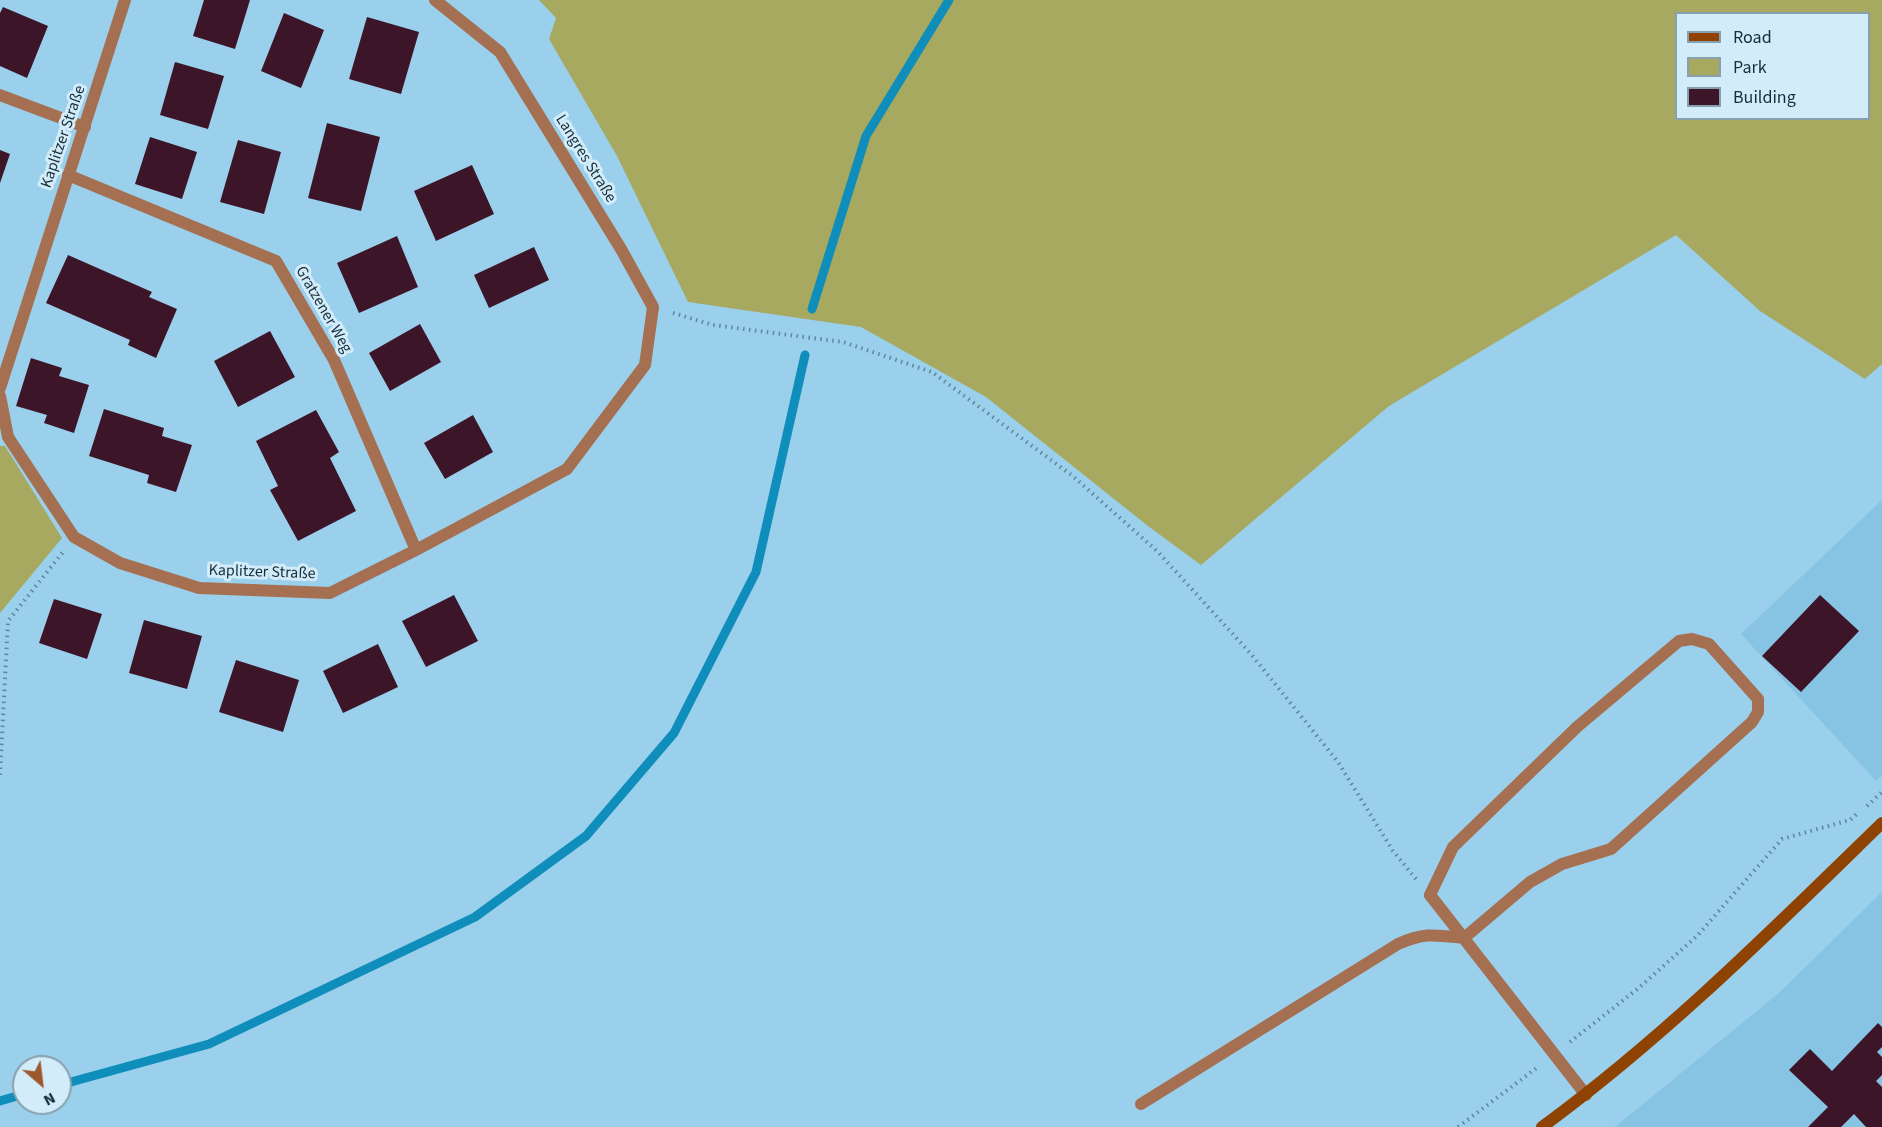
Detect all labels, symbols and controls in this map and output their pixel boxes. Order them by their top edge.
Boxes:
legend [1675,12,1870,120]
text: Road [1733,25,1772,50]
text: Park [1733,55,1767,80]
street label: Kaplitzer Straße [38,83,90,191]
text: Building [1733,85,1796,110]
street label: Langres Straße [550,112,620,206]
street label: Gratzener Weg [291,263,355,357]
street label: Kaplitzer Straße [208,562,316,584]
north arrow [12,1055,72,1115]
text: N [40,1087,59,1111]

